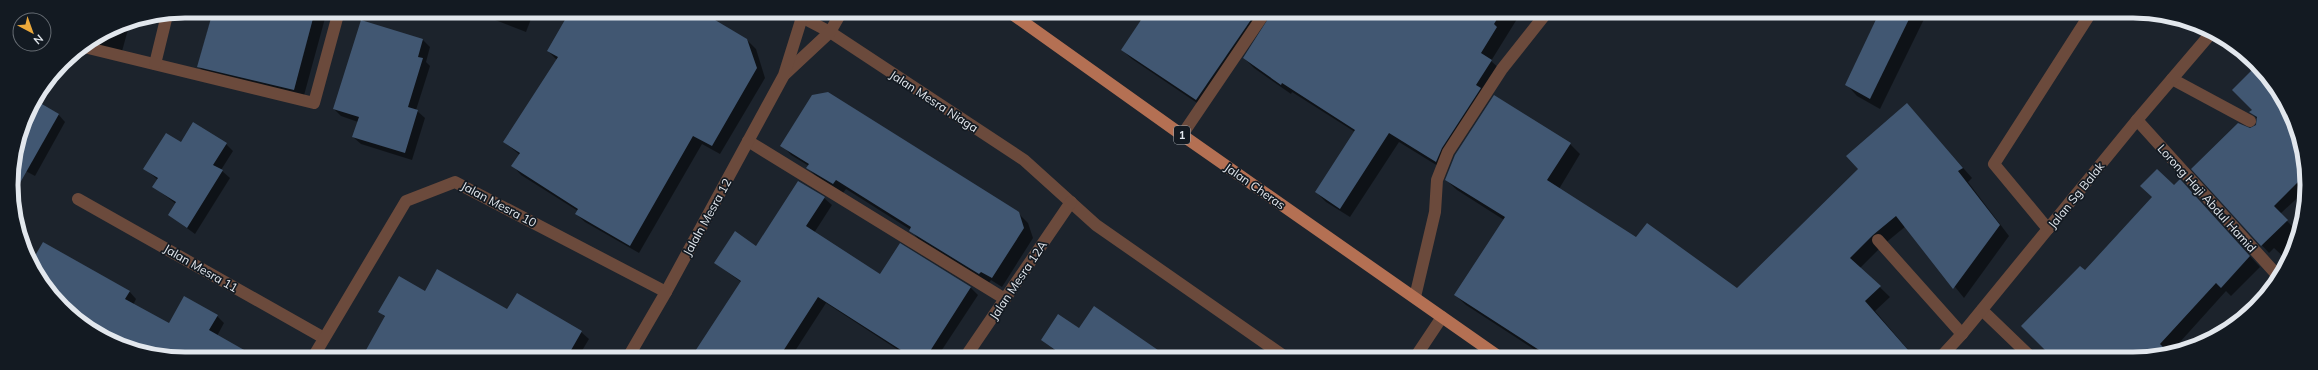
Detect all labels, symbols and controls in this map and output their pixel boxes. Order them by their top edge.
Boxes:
north arrow [12,12,52,52]
text: N [31,32,46,48]
street label: Jalan Mesra Niaga [887,67,981,135]
road number: 1 [1174,126,1190,144]
street label: Lorong Haji Abdul Hamid [2155,141,2259,255]
street label: Jalan Sg Balak [2045,158,2108,231]
street label: Jalan Cheras [1222,160,1288,212]
street label: Jalaln Mesra 12 [680,176,734,258]
street label: Jalan Mesra 10 [459,178,539,230]
street label: Jalan Mesra 12A [986,238,1050,322]
street label: Jalan Mesra 11 [161,241,241,295]

